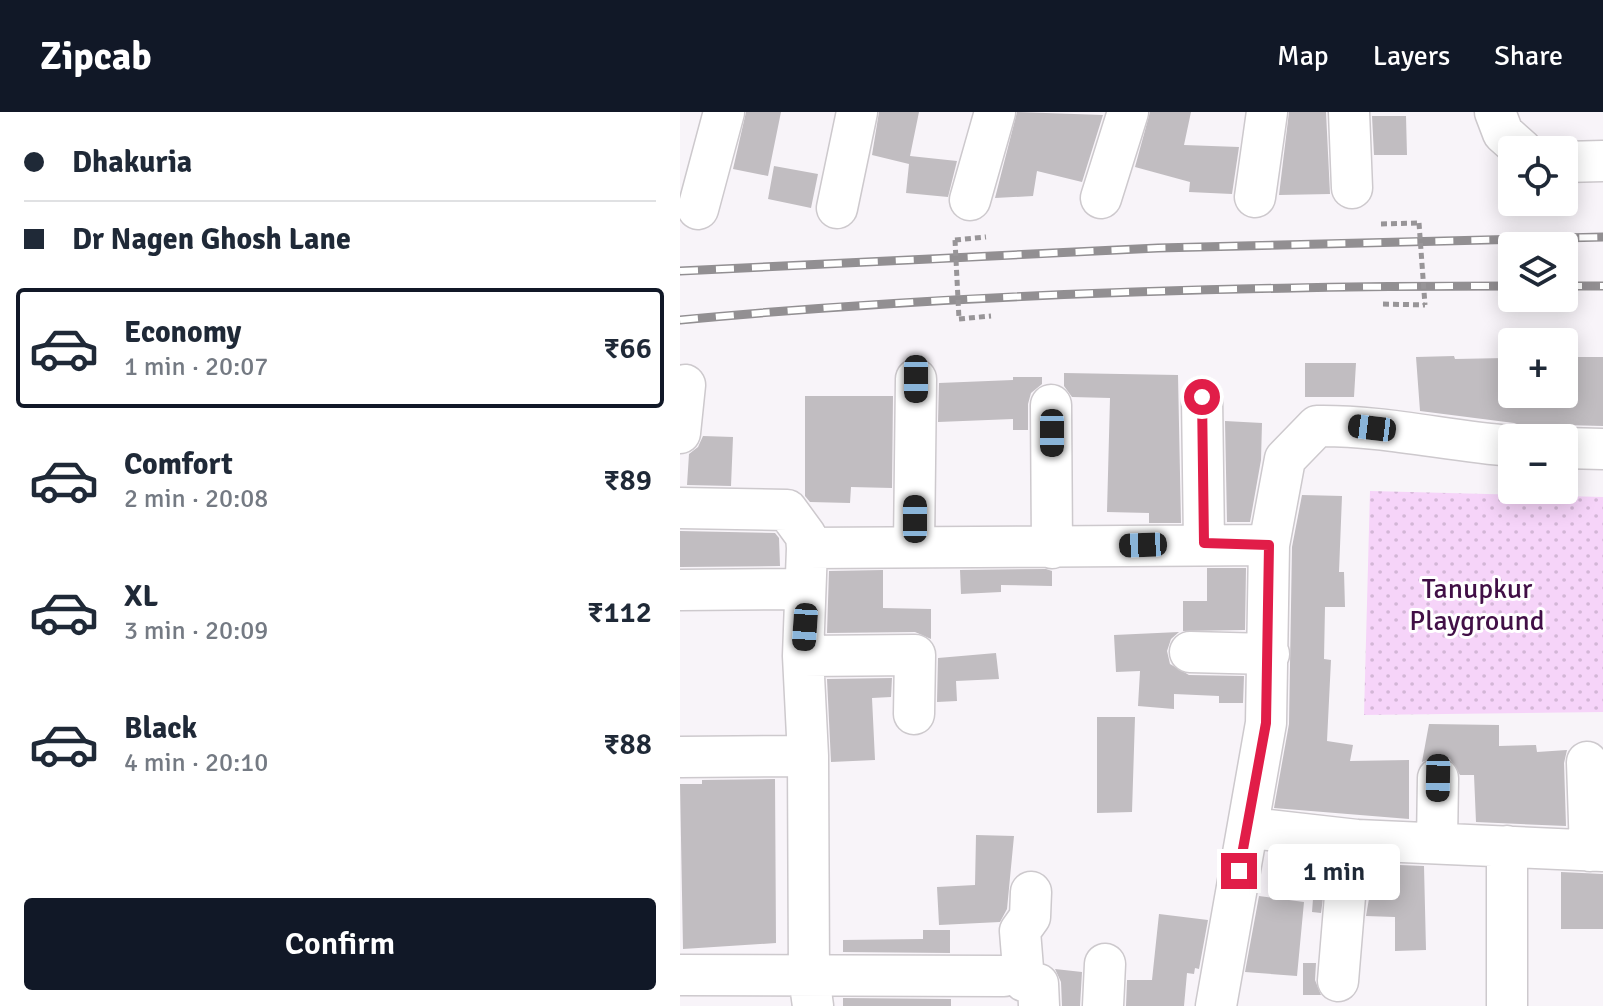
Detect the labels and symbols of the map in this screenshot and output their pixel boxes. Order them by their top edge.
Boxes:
car [904,355,928,403]
route start [1184,379,1220,415]
car [1040,409,1064,457]
car [1347,413,1397,443]
car [903,495,927,543]
car [1119,532,1167,558]
park label: Tanupkur Playground [1409,572,1545,638]
car [791,602,819,652]
car [1426,754,1450,802]
callout: 1 min [1267,843,1399,899]
route end [1221,853,1257,889]

